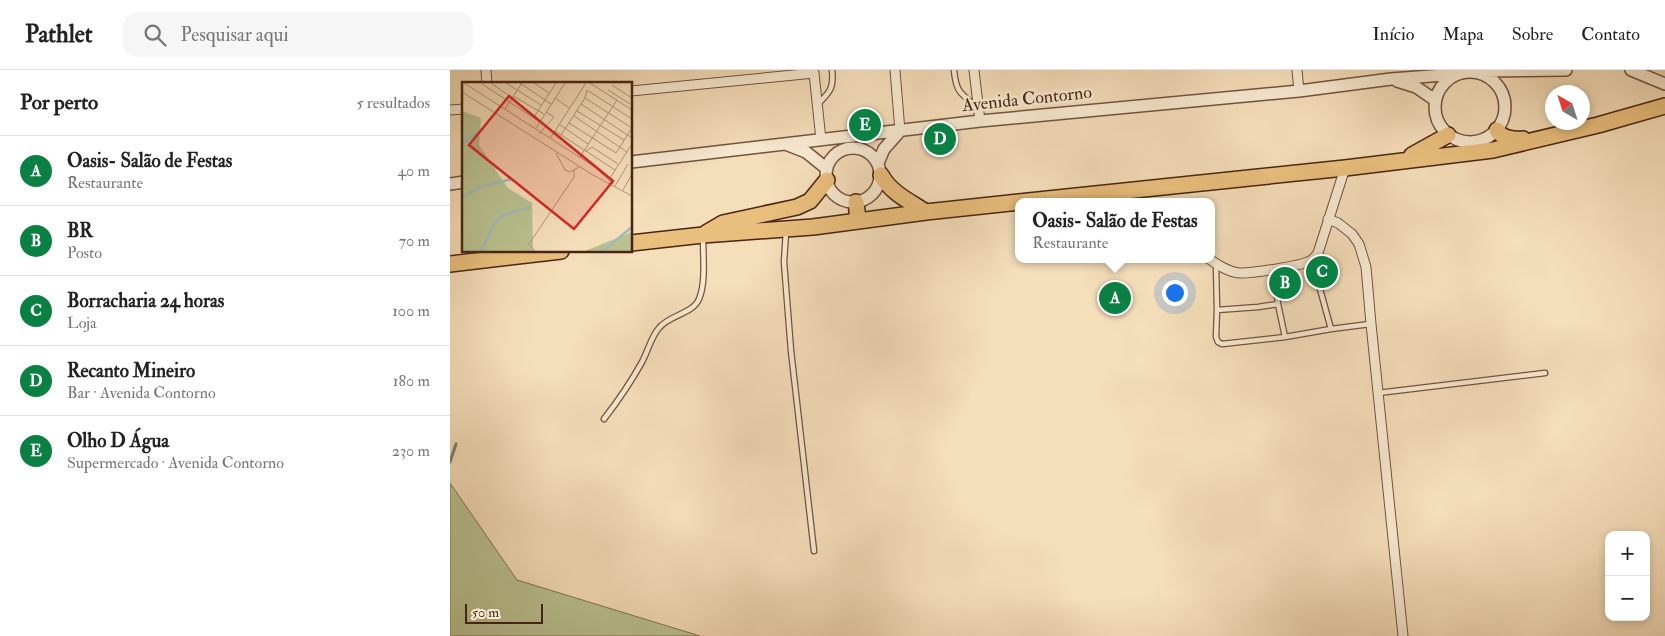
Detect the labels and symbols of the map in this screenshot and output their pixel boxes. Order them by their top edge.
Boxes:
street label: Avenida Contorno [960,81,1093,117]
inset map [462,82,632,252]
north arrow [1545,85,1590,130]
pin: E [849,106,881,144]
pin: D [924,120,956,158]
pin: C [1306,253,1338,291]
pin: B [1269,264,1301,302]
pin: A [1099,279,1131,317]
your location [1162,280,1188,306]
scale bar [465,601,542,624]

